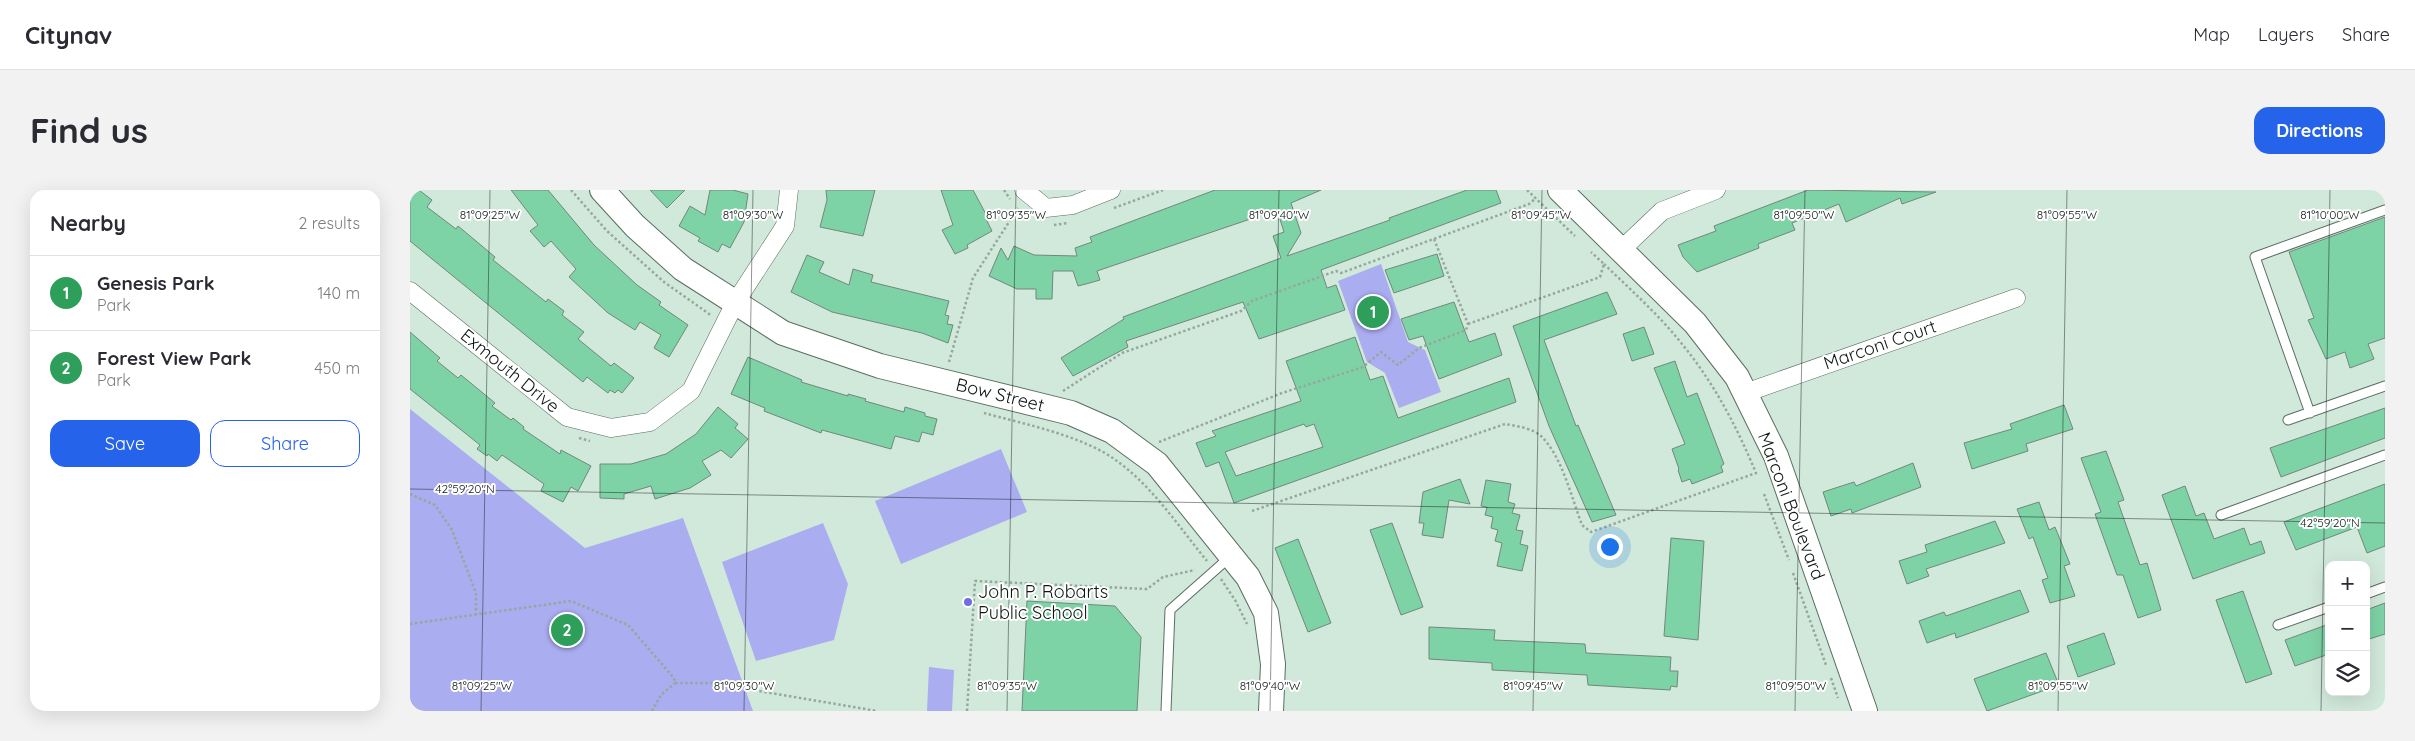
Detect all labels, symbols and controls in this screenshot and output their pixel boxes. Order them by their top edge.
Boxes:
text: Citynav [25,20,112,50]
text: Map [2193,23,2230,46]
text: Layers [2258,23,2314,46]
text: Share [2342,23,2390,46]
button: Directions [2254,107,2385,154]
text: Find us [30,108,148,152]
text: 81°09'25"W [460,207,521,222]
text: 81°09'30"W [723,207,784,222]
text: 81°09'35"W [986,207,1046,222]
text: 81°09'40"W [1249,207,1310,222]
text: 81°09'45"W [1511,207,1572,222]
text: 81°09'50"W [1774,207,1835,222]
text: 81°09'55"W [2037,207,2098,222]
text: 81°10'00"W [2300,207,2360,222]
text: Nearby [50,210,126,236]
text: 2 results [298,213,360,233]
text: Genesis Park [97,271,214,295]
text: 1 [63,283,69,303]
text: 140 m [317,283,360,303]
pin: 1 [1357,293,1389,331]
text: Park [97,295,131,315]
street label: Marconi Court [1820,315,1939,375]
street label: Exmouth Drive [456,324,565,418]
text: Forest View Park [97,346,251,370]
text: 2 [61,358,71,378]
text: 450 m [314,358,360,378]
text: Park [97,370,131,390]
street label: Bow Street [954,372,1047,417]
button: Save [50,420,200,467]
button: Share [210,420,360,467]
street label: Marconi Boulevard [1753,429,1830,583]
text: 42°59'20"N [435,481,495,496]
text: 42°59'20"N [2300,515,2360,530]
your location [1597,534,1623,560]
map controls [2325,561,2370,696]
button: + [2325,561,2370,606]
place label: John P. Robarts Public School [978,580,1108,624]
marker: John P. Robarts Public School [962,596,974,608]
button: − [2325,606,2370,651]
pin: 2 [551,611,583,649]
button: layers [2325,651,2370,696]
text: 81°09'25"W [452,678,513,693]
text: 81°09'30"W [714,678,775,693]
text: 81°09'35"W [977,678,1037,693]
text: 81°09'40"W [1240,678,1301,693]
text: 81°09'45"W [1503,678,1564,693]
text: 81°09'50"W [1766,678,1827,693]
text: 81°09'55"W [2028,678,2089,693]

